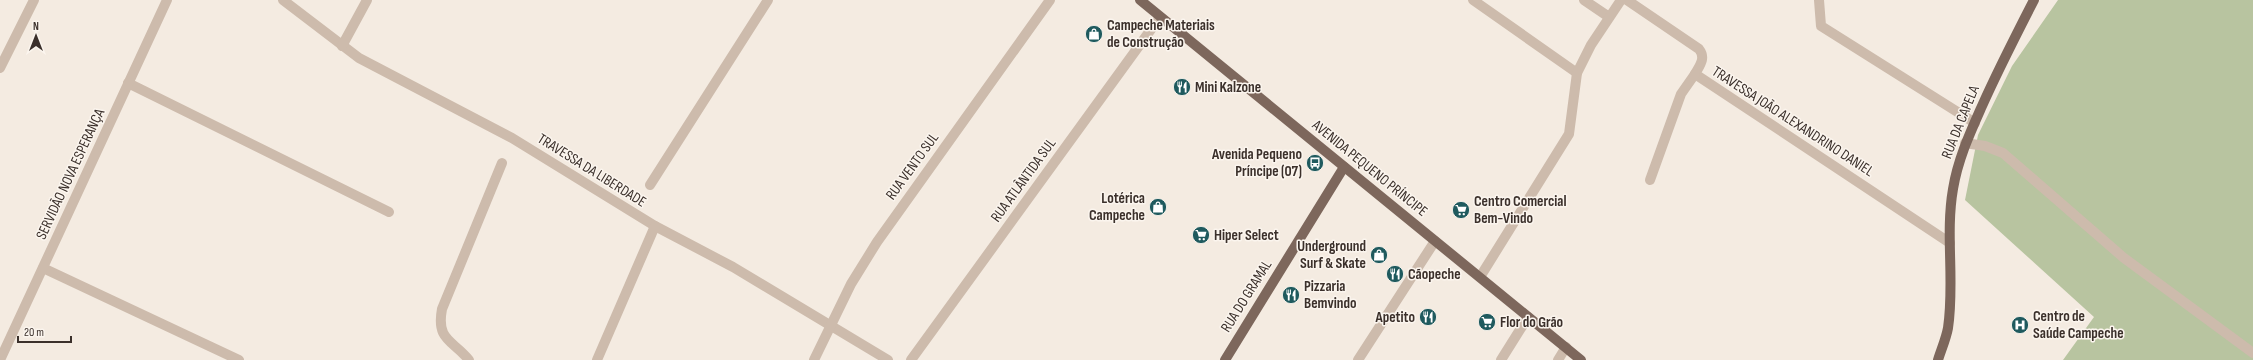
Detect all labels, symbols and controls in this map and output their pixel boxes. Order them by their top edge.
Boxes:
north arrow [16,16,56,56]
place label: Campeche Materiais de Construção [1107,16,1215,52]
text: N [33,20,39,33]
shop icon: Campeche Materiais de Construção [1084,24,1104,44]
street label: TRAVESSA JOÃO ALEXANDRINO DANIEL [1708,62,1878,181]
restaurant icon: Mini Kalzone [1172,77,1192,97]
place label: Mini Kalzone [1195,78,1261,97]
street label: RUA DA CAPELA [1937,82,1984,162]
street label: SERVIDÃO NOVA ESPERANÇA [32,105,109,243]
street label: AVENIDA PEQUENO PRÍNCIPE [1307,115,1431,221]
street label: TRAVESSA DA LIBERDADE [534,129,650,212]
street label: RUA VENTO SUL [882,129,943,204]
street label: RUA ATLÂNTIDA SUL [987,134,1060,226]
place label: Avenida Pequeno Príncipe (07) [1211,145,1302,181]
bus stop icon: Avenida Pequeno Príncipe (07) [1305,153,1325,173]
place label: Lotérica Campeche [1089,189,1145,225]
place label: Centro Comercial Bem-Vindo [1474,192,1567,228]
shop icon: Lotérica Campeche [1148,197,1168,217]
supermarket icon: Centro Comercial Bem-Vindo [1451,200,1471,220]
supermarket icon: Hiper Select [1191,225,1211,245]
place label: Hiper Select [1214,226,1279,245]
place label: Underground Surf & Skate [1297,237,1366,273]
shop icon: Underground Surf & Skate [1369,245,1389,265]
street label: RUA DO GRAMAL [1217,256,1276,336]
restaurant icon: Cãopeche [1385,264,1405,284]
place label: Cãopeche [1408,265,1461,284]
place label: Pizzaria Bemvindo [1304,277,1357,313]
restaurant icon: Pizzaria Bemvindo [1281,285,1301,305]
restaurant icon: Apetito [1418,307,1438,327]
place label: Centro de Saúde Campeche [2033,307,2124,343]
place label: Apetito [1374,308,1415,327]
supermarket icon: Flor do Grão [1477,312,1497,332]
place label: Flor do Grão [1500,313,1563,332]
hospital icon: Centro de Saúde Campeche [2010,315,2030,335]
scale bar [18,318,71,344]
text: 20 m [24,325,44,340]

